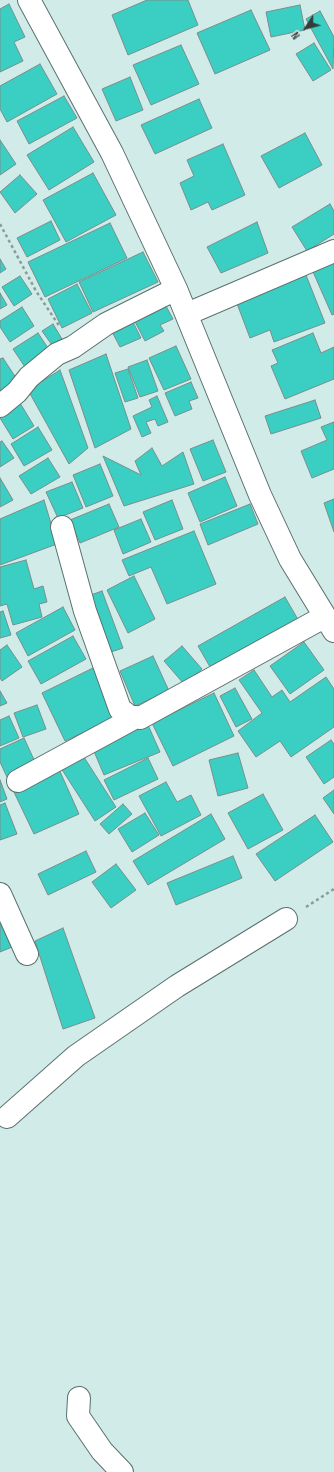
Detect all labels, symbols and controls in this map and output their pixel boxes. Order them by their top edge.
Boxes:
north arrow [286,8,326,48]
text: N [289,29,303,42]

